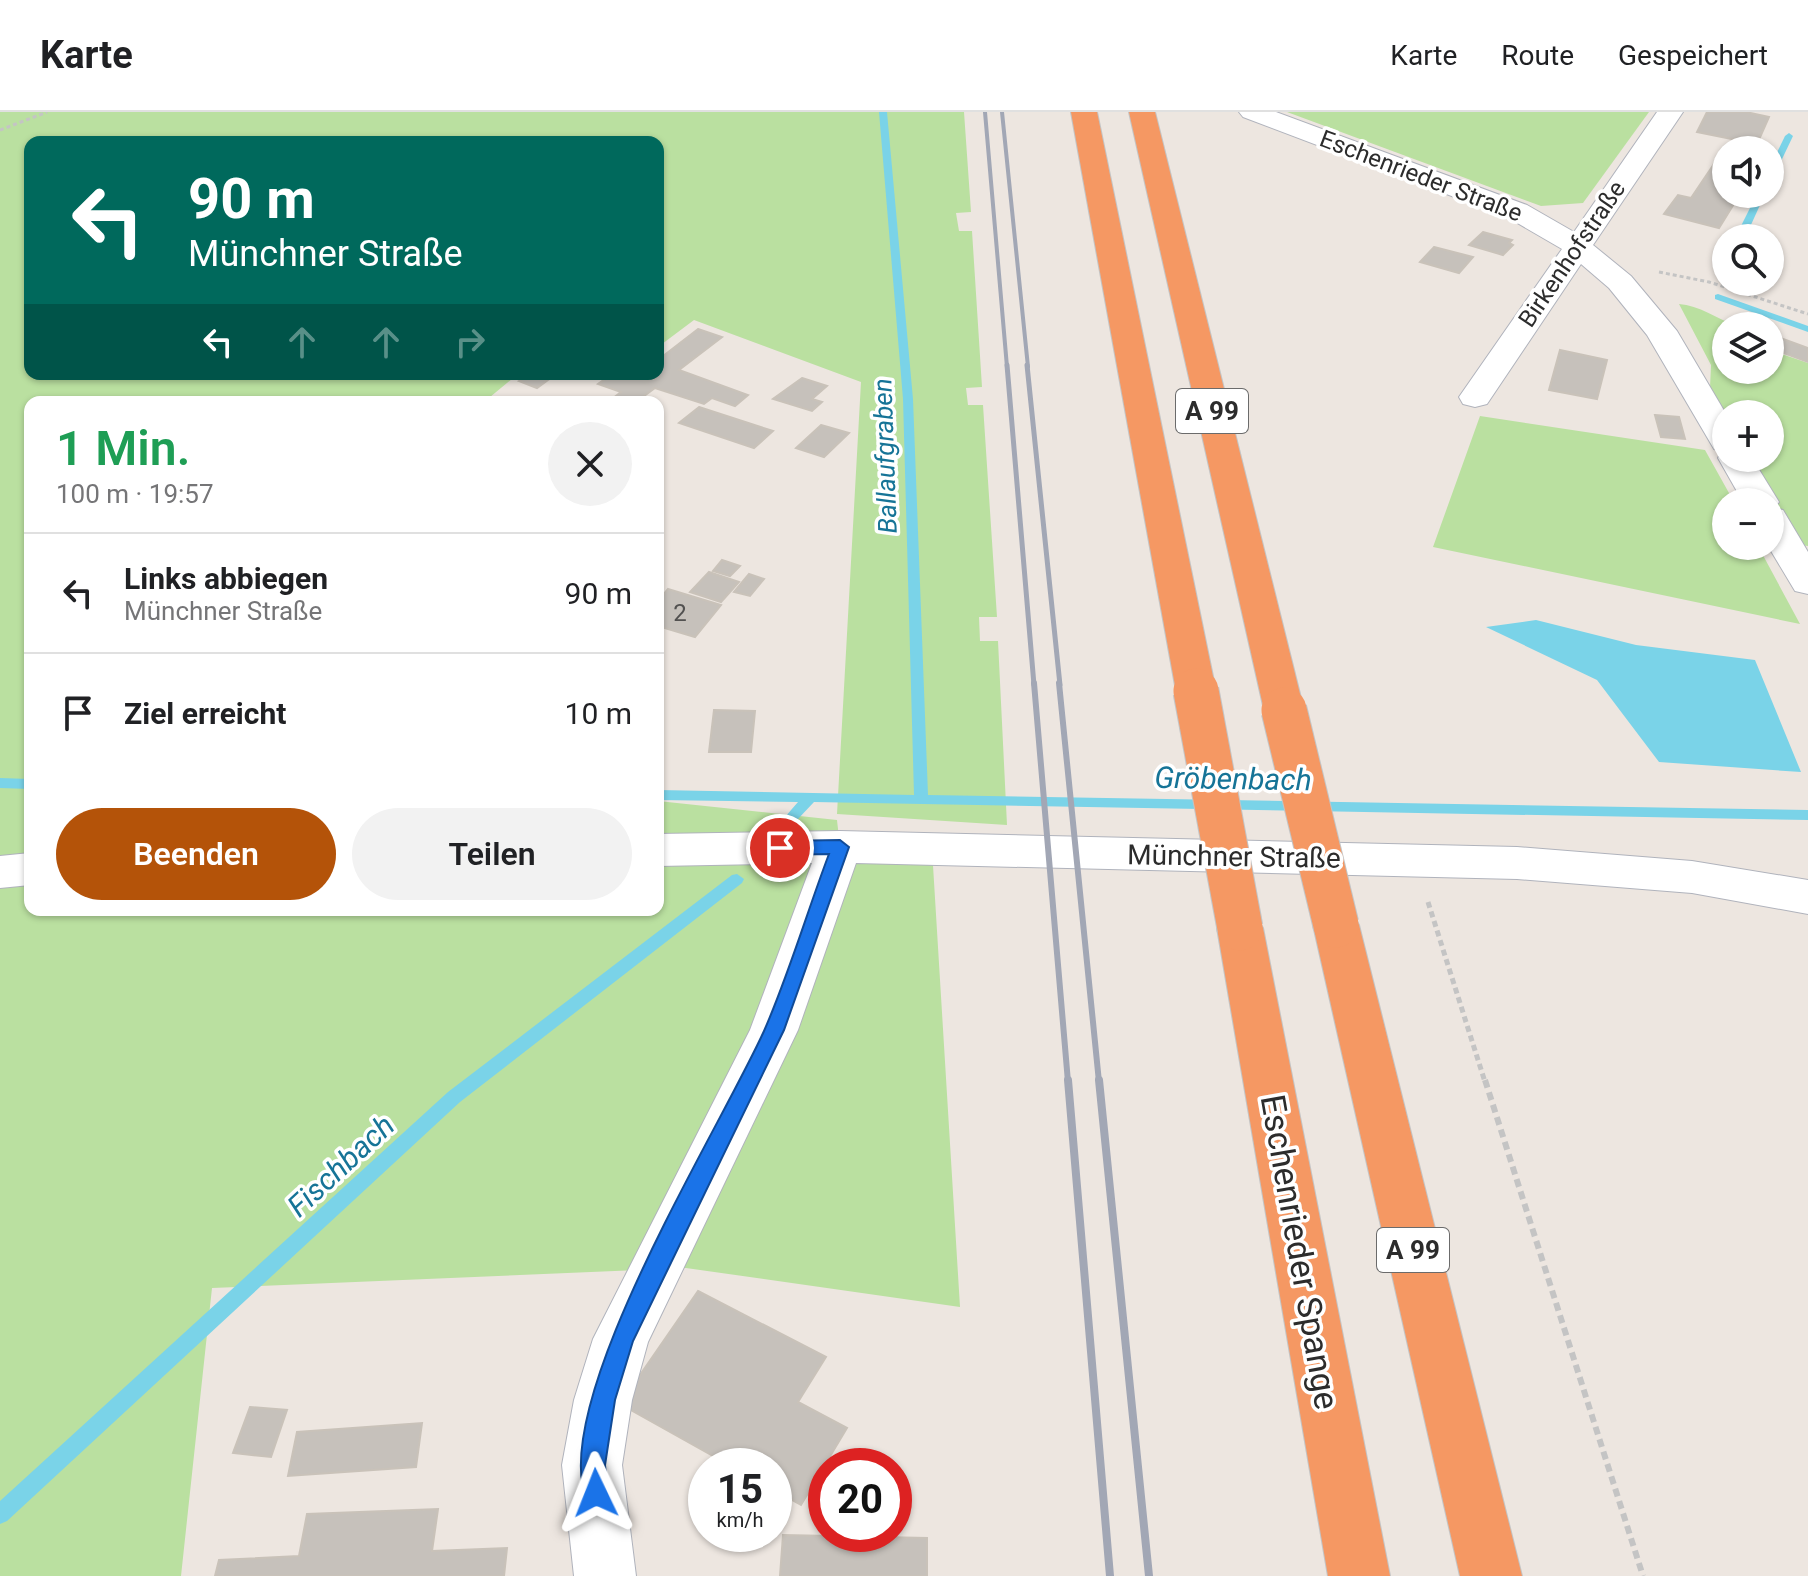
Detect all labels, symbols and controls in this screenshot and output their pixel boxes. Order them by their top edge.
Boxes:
text: Karte [40,33,133,77]
text: Karte [1390,39,1457,72]
text: Route [1501,39,1574,72]
text: Gespeichert [1618,39,1768,72]
street label: Eschenrieder Straße [1316,124,1526,228]
map controls [1712,136,1784,560]
button: sound [1712,136,1784,208]
text: 90 m [188,166,315,232]
icon: left [56,168,160,272]
street label: Birkenhofstraße [1513,176,1631,332]
button: search [1712,224,1784,296]
text: Münchner Straße [188,233,463,275]
button: layers [1712,312,1784,384]
icon: left [196,320,240,364]
icon: ahead [280,320,324,364]
icon: ahead [364,320,408,364]
icon: right [448,320,492,364]
water label: Ballaufgraben [867,378,903,534]
road number: A 99 [1176,389,1248,433]
button: + [1712,400,1784,472]
text: 1 Min. [56,420,190,477]
button: close [548,422,632,506]
text: 100 m · 19:57 [56,479,214,509]
button: − [1712,488,1784,560]
text: Links abbiegen [124,561,328,596]
icon: left [56,571,100,615]
text: 90 m [565,576,632,611]
text: Münchner Straße [124,596,322,626]
house number: 2 [673,599,687,627]
icon: arrive [56,691,100,735]
text: Ziel erreicht [124,696,286,731]
text: 10 m [565,696,632,731]
water label: Gröbenbach [1154,760,1312,797]
button: Beenden [56,808,336,900]
button: Teilen [352,808,632,900]
pin [746,814,814,882]
icon: arrive [758,826,802,870]
street label: Münchner Straße [1127,838,1341,875]
street label: Eschenrieder Spange [1253,1092,1347,1412]
water label: Fischbach [280,1108,401,1224]
road number: A 99 [1377,1228,1449,1272]
speed limit sign: 20 [808,1448,912,1552]
position arrow [554,1451,638,1535]
text: 15 [717,1466,763,1513]
text: km/h [717,1508,763,1532]

